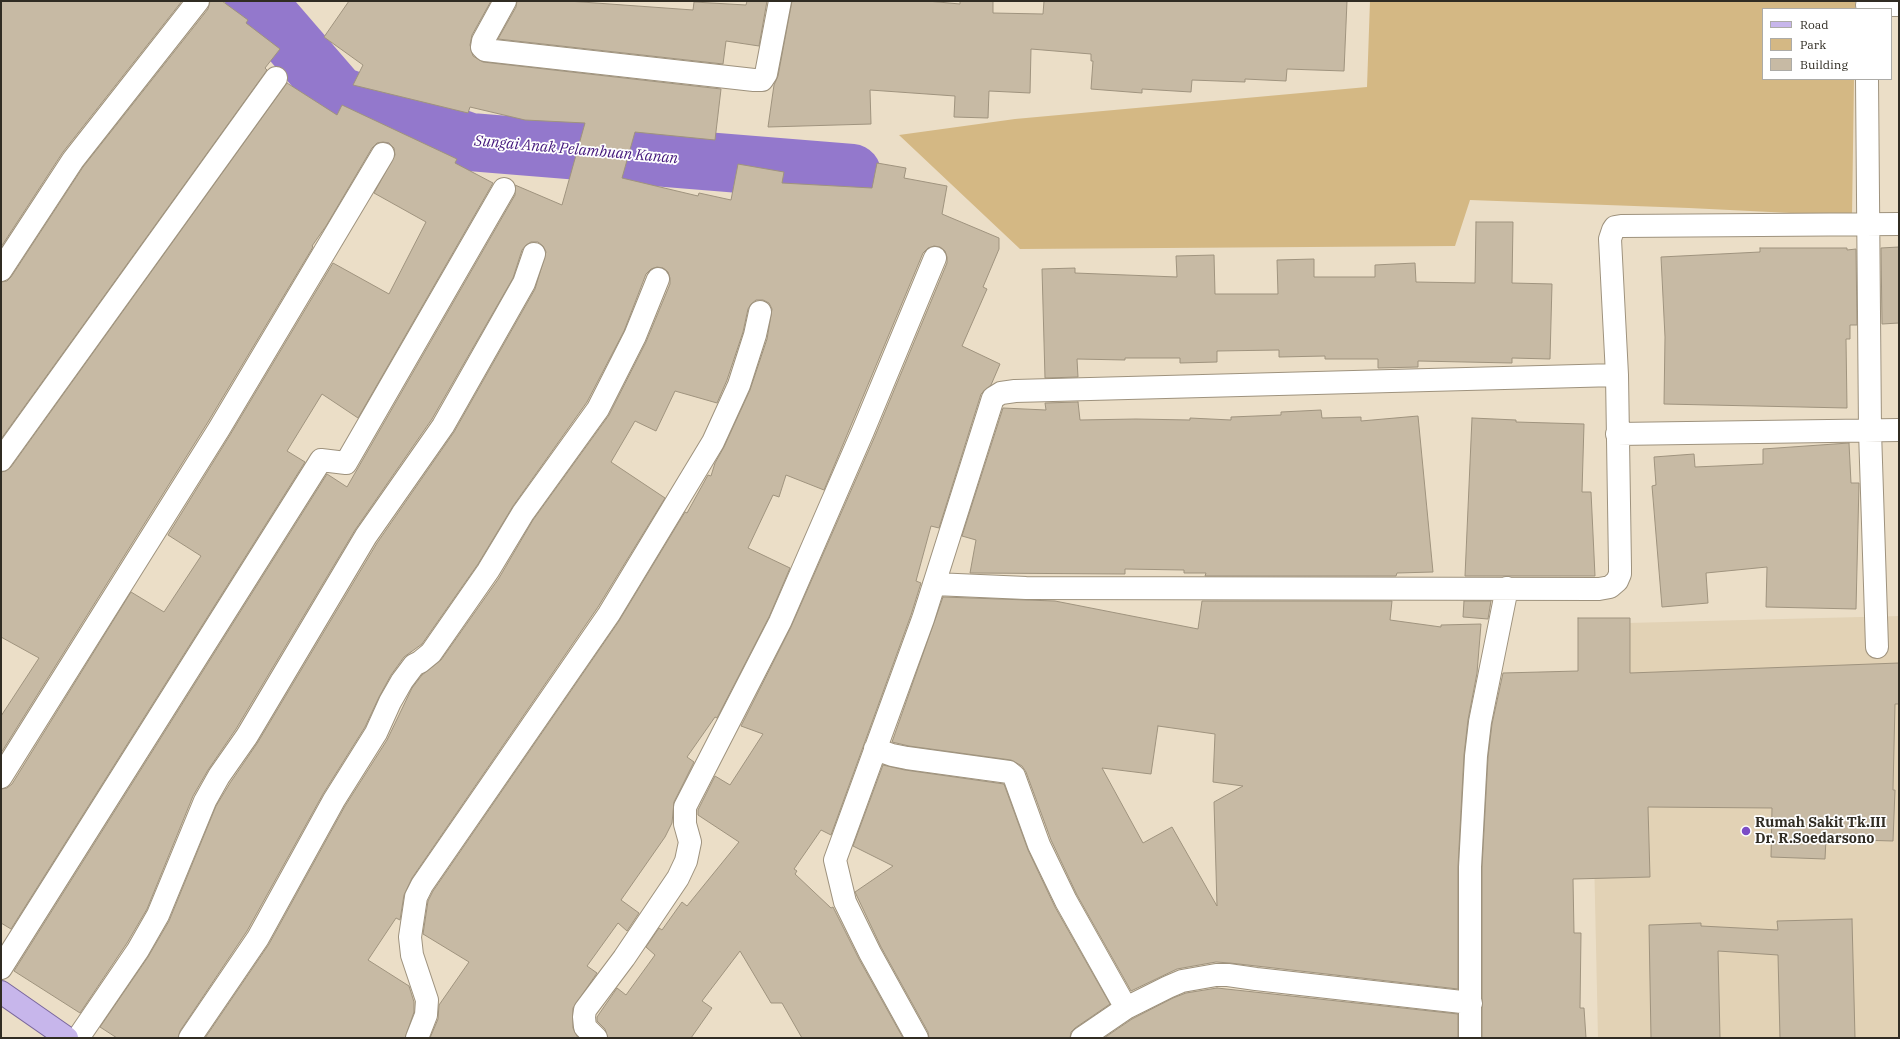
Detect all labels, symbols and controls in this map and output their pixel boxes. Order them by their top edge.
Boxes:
legend [1762,8,1892,80]
text: Road [1800,17,1829,32]
text: Park [1800,37,1826,52]
text: Building [1800,57,1848,72]
water label: Sungai Anak Pelambuan Kanan [473,132,679,168]
place label: Rumah Sakit Tk.III Dr. R.Soedarsono [1755,815,1886,848]
marker: Rumah Sakit Tk.III Dr. R.Soedarsono [1740,825,1752,837]

